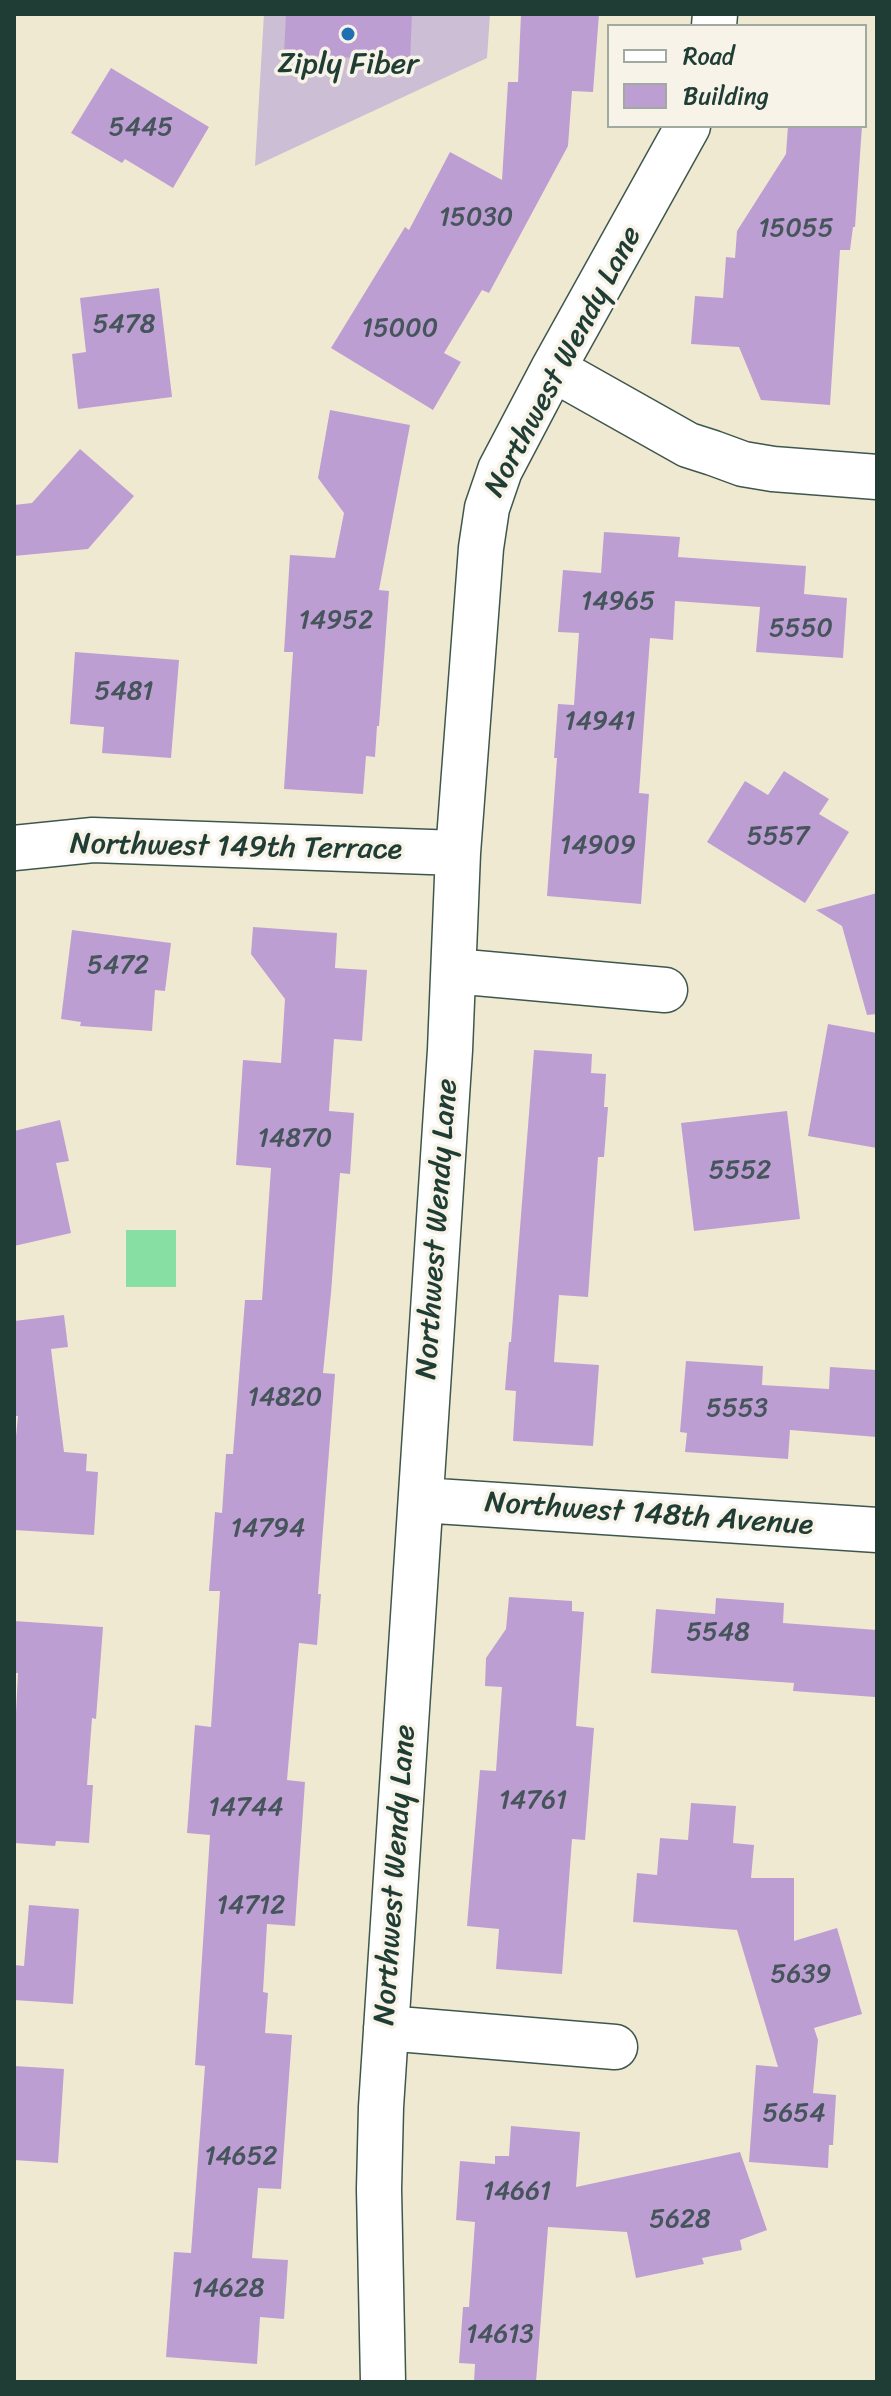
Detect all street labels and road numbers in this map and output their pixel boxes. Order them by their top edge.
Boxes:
street label: Northwest Wendy Lane [477,221,651,503]
street label: Northwest 149th Terrace [70,827,402,869]
street label: Northwest Wendy Lane [410,1078,466,1380]
street label: Northwest 148th Avenue [484,1486,814,1544]
street label: Northwest Wendy Lane [368,1724,424,2026]

